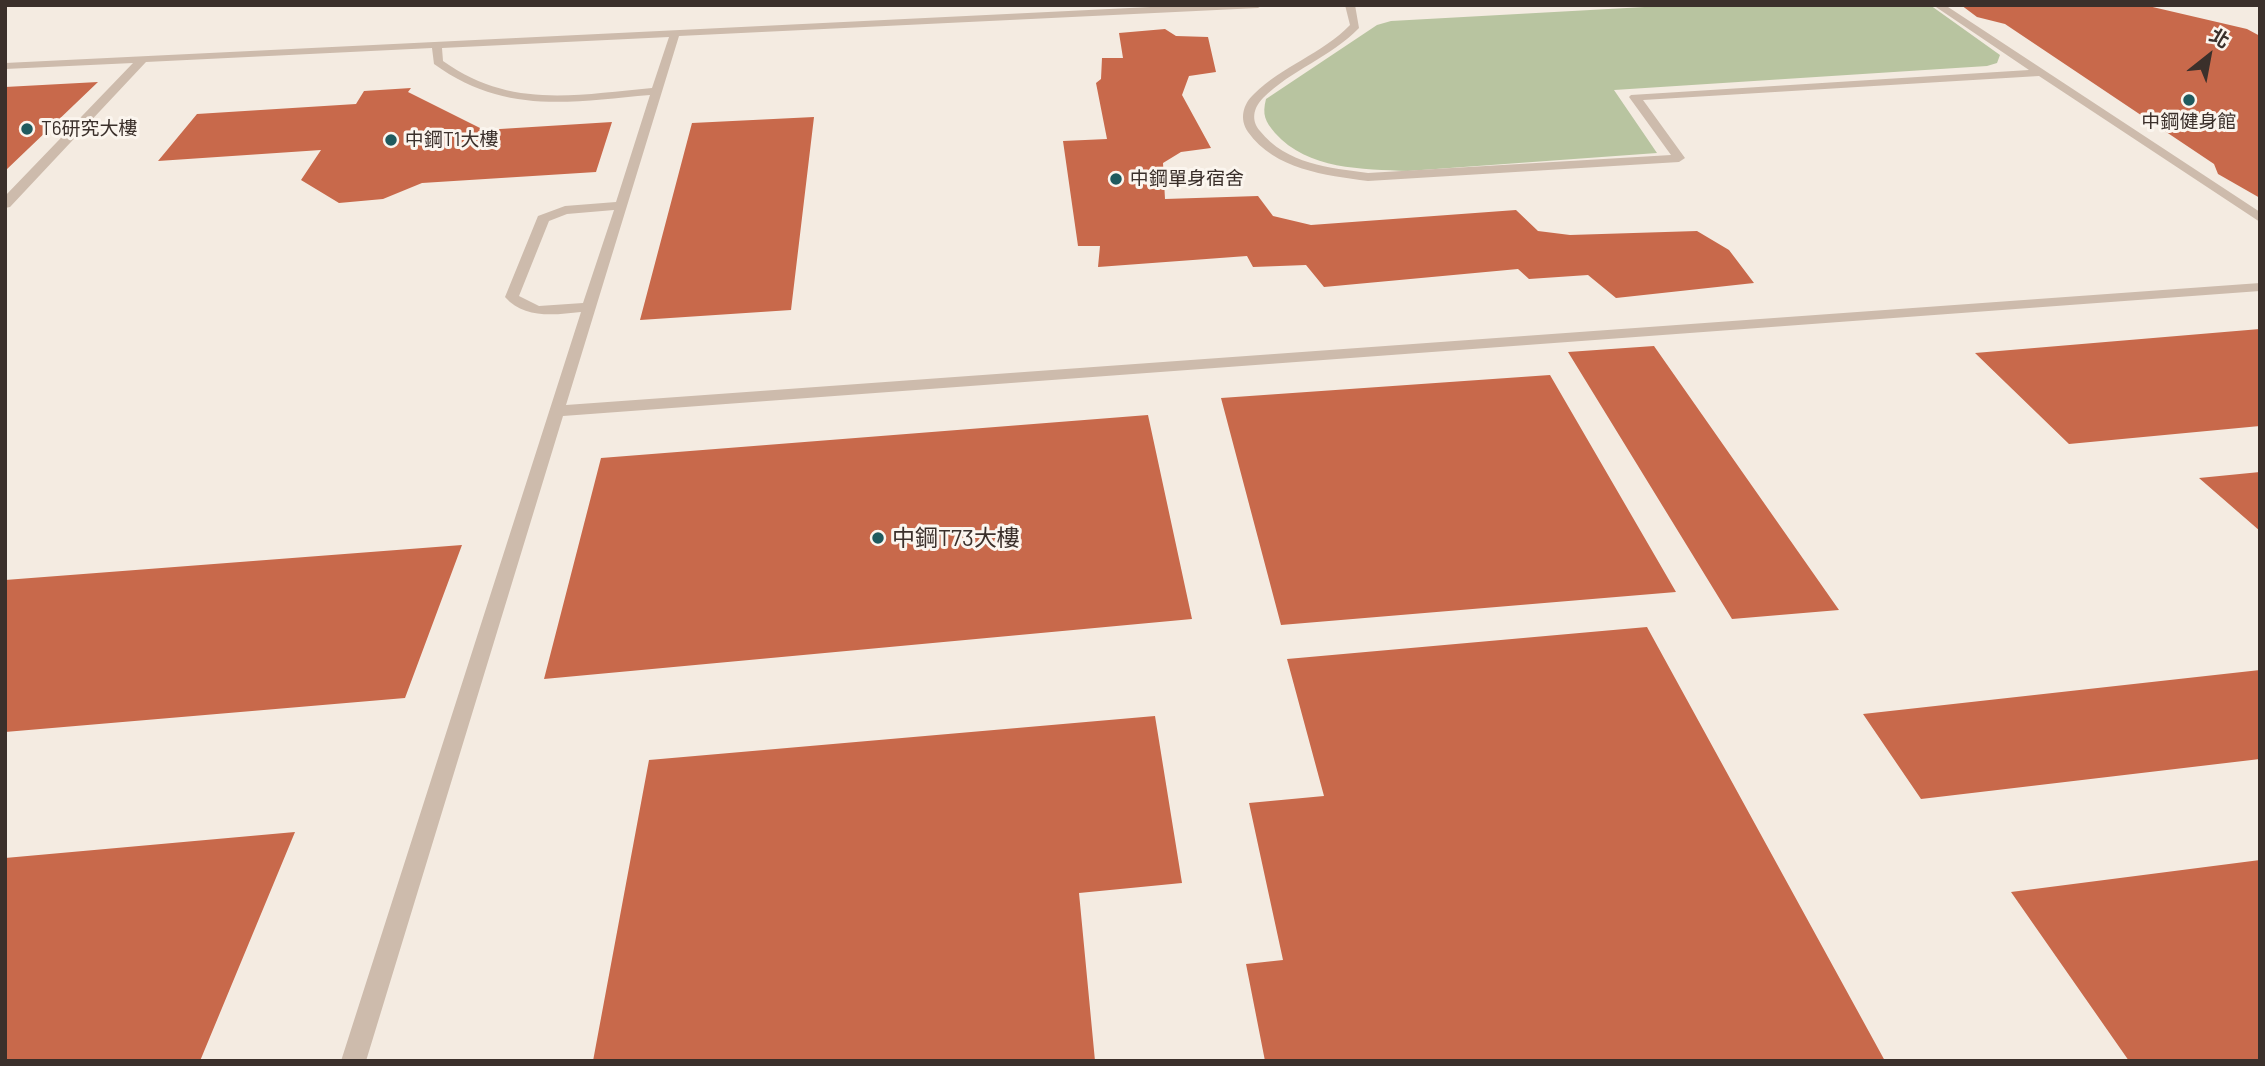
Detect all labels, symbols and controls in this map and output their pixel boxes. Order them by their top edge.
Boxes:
north arrow [2174,21,2244,91]
text: 北 [2206,23,2234,52]
marker: 中鋼健身館 [2181,92,2197,108]
place label: 中鋼健身館 [2142,111,2236,133]
place label: T6研究大樓 [41,118,138,140]
marker: T6研究大樓 [19,121,35,137]
place label: 中鋼T1大樓 [405,129,498,151]
marker: 中鋼T1大樓 [383,132,399,148]
place label: 中鋼單身宿舍 [1130,168,1244,190]
marker: 中鋼單身宿舍 [1108,171,1124,187]
place label: 中鋼T73大樓 [892,524,1020,552]
marker: 中鋼T73大樓 [870,530,886,546]

